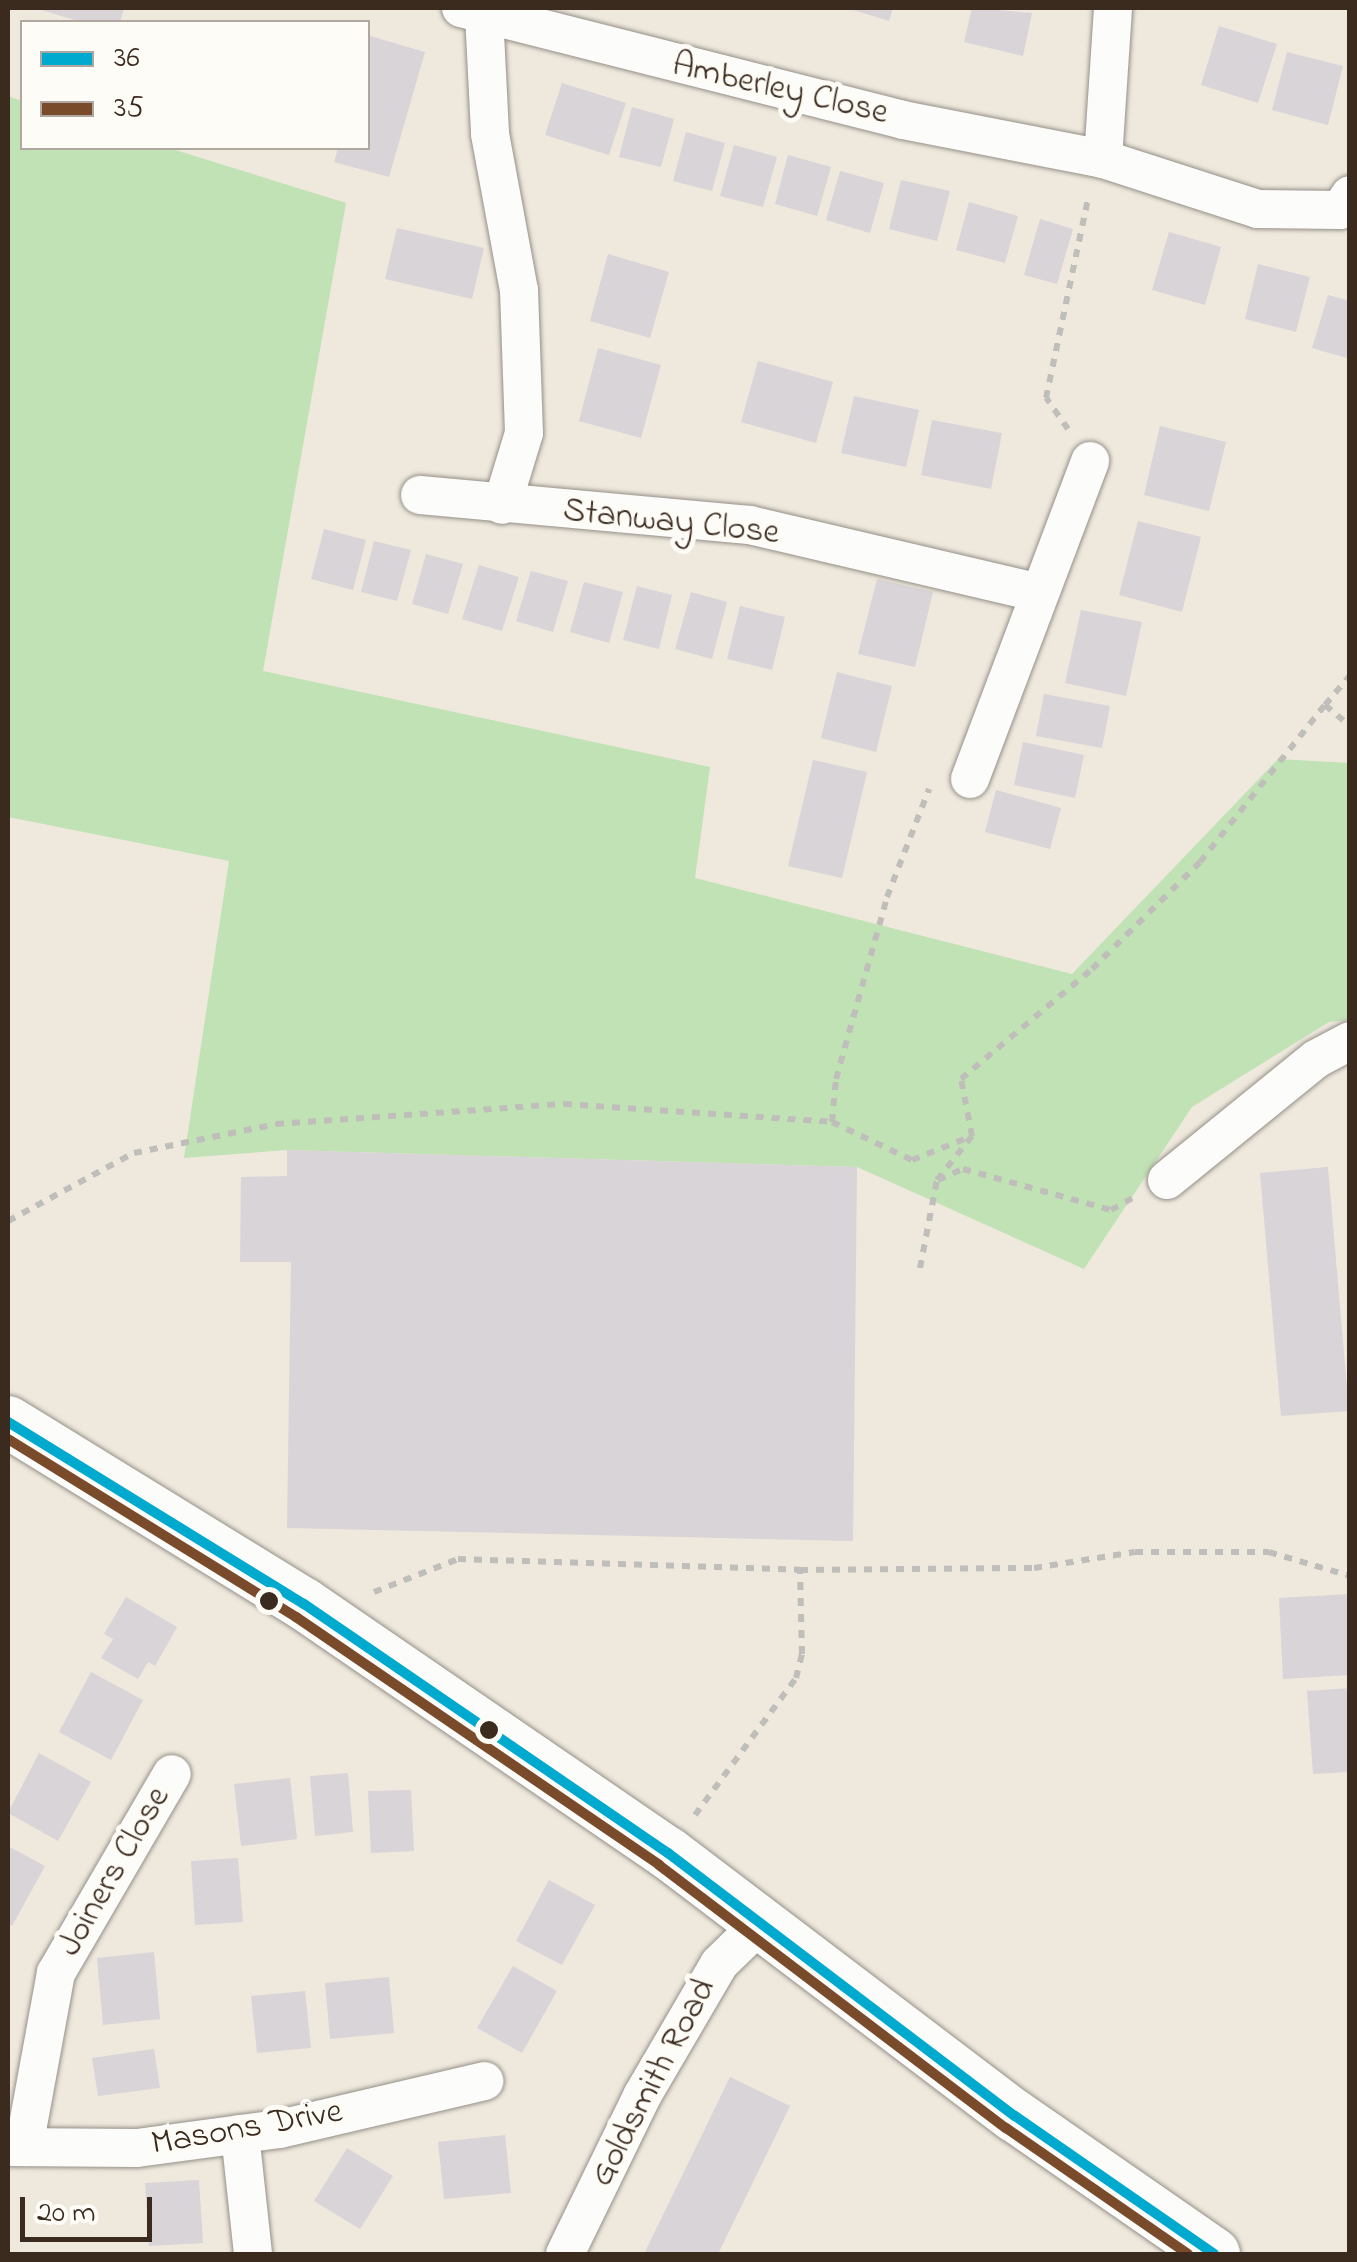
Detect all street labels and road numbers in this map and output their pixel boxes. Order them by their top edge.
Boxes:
street label: Amberley Close [668,45,892,135]
street label: Stanway Close [561,491,781,555]
street label: Joiners Close [50,1780,180,1964]
street label: Goldsmith Road [582,1972,726,2194]
street label: Masons Drive [148,2092,346,2166]

